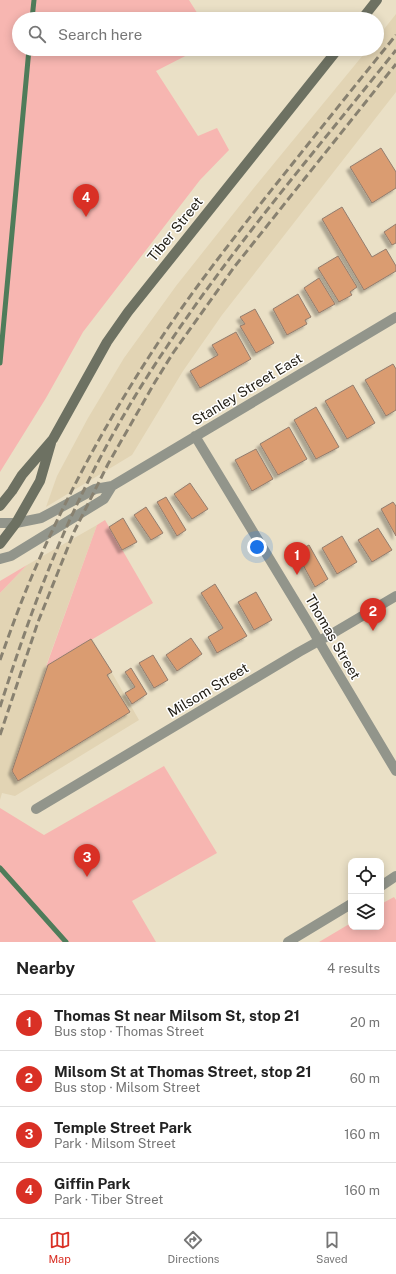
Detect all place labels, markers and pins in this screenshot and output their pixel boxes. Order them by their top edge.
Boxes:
pin: 4 [73,184,99,217]
pin: 1 [284,542,310,575]
pin: 2 [360,598,386,631]
pin: 3 [74,844,100,877]

